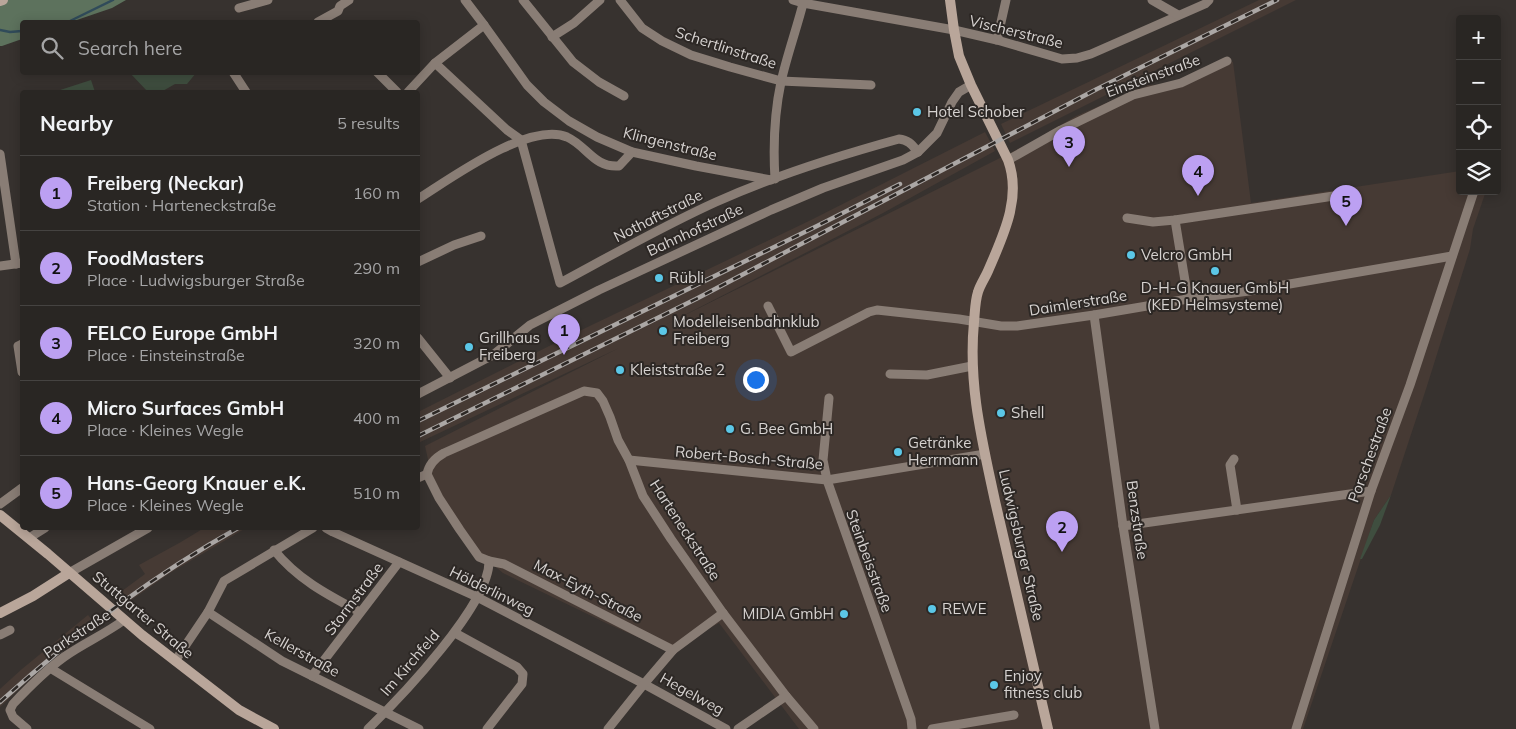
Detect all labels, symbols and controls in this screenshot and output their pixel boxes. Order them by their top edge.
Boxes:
street label: Vischerstraße [967,11,1065,52]
map controls [1456,15,1501,195]
button: + [1456,15,1501,60]
search box [20,20,420,75]
street label: Schertlinstraße [673,22,779,73]
icon: search [38,34,66,62]
text: Search here [78,36,182,60]
street label: Einsteinstraße [1103,50,1203,101]
button: − [1456,60,1501,105]
place label: Hotel Schober [927,102,1025,121]
button: locate [1456,105,1501,150]
marker: Hotel Schober [911,106,923,118]
text: Nearby [40,110,113,136]
text: 5 results [337,113,400,133]
street label: Klingenstraße [621,123,719,164]
pin: 3 [1053,126,1085,167]
button: layers [1456,150,1501,195]
pin: 4 [1182,155,1214,196]
text: Freiberg (Neckar) [87,171,245,195]
text: 1 [51,183,61,203]
text: 160 m [353,183,400,203]
street label: Nothaftstraße [610,185,705,246]
pin: 5 [1330,185,1362,226]
text: Station · Harteneckstraße [87,195,276,215]
street label: Bahnhofstraße [644,199,746,260]
place label: Velcro GmbH [1141,245,1232,264]
text: FoodMasters [87,246,204,270]
marker: Velcro GmbH [1125,249,1137,261]
text: 2 [51,258,61,278]
text: 290 m [353,258,400,278]
marker: D-H-G Knauer GmbH (KED Helmsysteme) [1209,265,1221,277]
place label: Rübli [669,268,704,287]
text: Place · Ludwigsburger Straße [87,270,305,290]
marker: Rübli [653,272,665,284]
place label: D-H-G Knauer GmbH (KED Helmsysteme) [1141,278,1289,314]
street label: Daimlerstraße [1028,285,1128,320]
place label: Modelleisenbahnklub Freiberg [673,312,819,348]
pin: 1 [548,314,580,355]
text: FELCO Europe GmbH [87,321,278,345]
marker: Modelleisenbahnklub Freiberg [657,325,669,337]
place label: Grillhaus Freiberg [479,328,540,364]
text: 3 [51,333,61,353]
text: 320 m [353,333,400,353]
marker: Grillhaus Freiberg [463,341,475,353]
text: Place · Einsteinstraße [87,345,245,365]
place label: Kleiststraße 2 [630,360,725,379]
marker: Kleiststraße 2 [614,364,626,376]
your location [743,367,769,393]
text: Micro Surfaces GmbH [87,396,284,420]
place label: Shell [1011,403,1044,422]
street label: Porschestraße [1344,405,1396,505]
marker: Shell [995,407,1007,419]
text: 4 [51,408,61,428]
text: 400 m [353,408,400,428]
place label: G. Bee GmbH [740,419,833,438]
text: Place · Kleines Wegle [87,420,244,440]
marker: G. Bee GmbH [724,423,736,435]
place label: Getränke Herrmann [908,433,978,469]
street label: Robert-Bosch-Straße [674,442,824,473]
marker: Getränke Herrmann [892,446,904,458]
street label: Ludwigsburger Straße [995,467,1048,623]
text: Hans-Georg Knauer e.K. [87,471,306,495]
street label: Harteneckstraße [646,476,725,584]
street label: Benzstraße [1123,479,1152,561]
text: 5 [51,483,61,503]
text: 510 m [353,483,400,503]
text: Place · Kleines Wegle [87,495,244,515]
street label: Steinbeisstraße [842,507,897,615]
pin: 2 [1046,511,1078,552]
street label: Max-Eyth-Straße [531,555,646,626]
street label: Stormstraße [320,559,387,639]
street label: Hölderlinweg [447,562,538,619]
street label: Stuttgarter Straße [89,567,198,663]
place label: REWE [942,599,987,618]
marker: REWE [926,603,938,615]
place label: MIDIA GmbH [743,604,834,623]
street label: Parkstraße [40,605,114,662]
marker: MIDIA GmbH [838,608,850,620]
street label: Kellerstraße [261,624,343,681]
street label: Im Kirchfeld [376,626,443,700]
place label: Enjoy fitness club [1004,666,1082,702]
street label: Hegelweg [657,668,728,719]
marker: Enjoy fitness club [988,679,1000,691]

